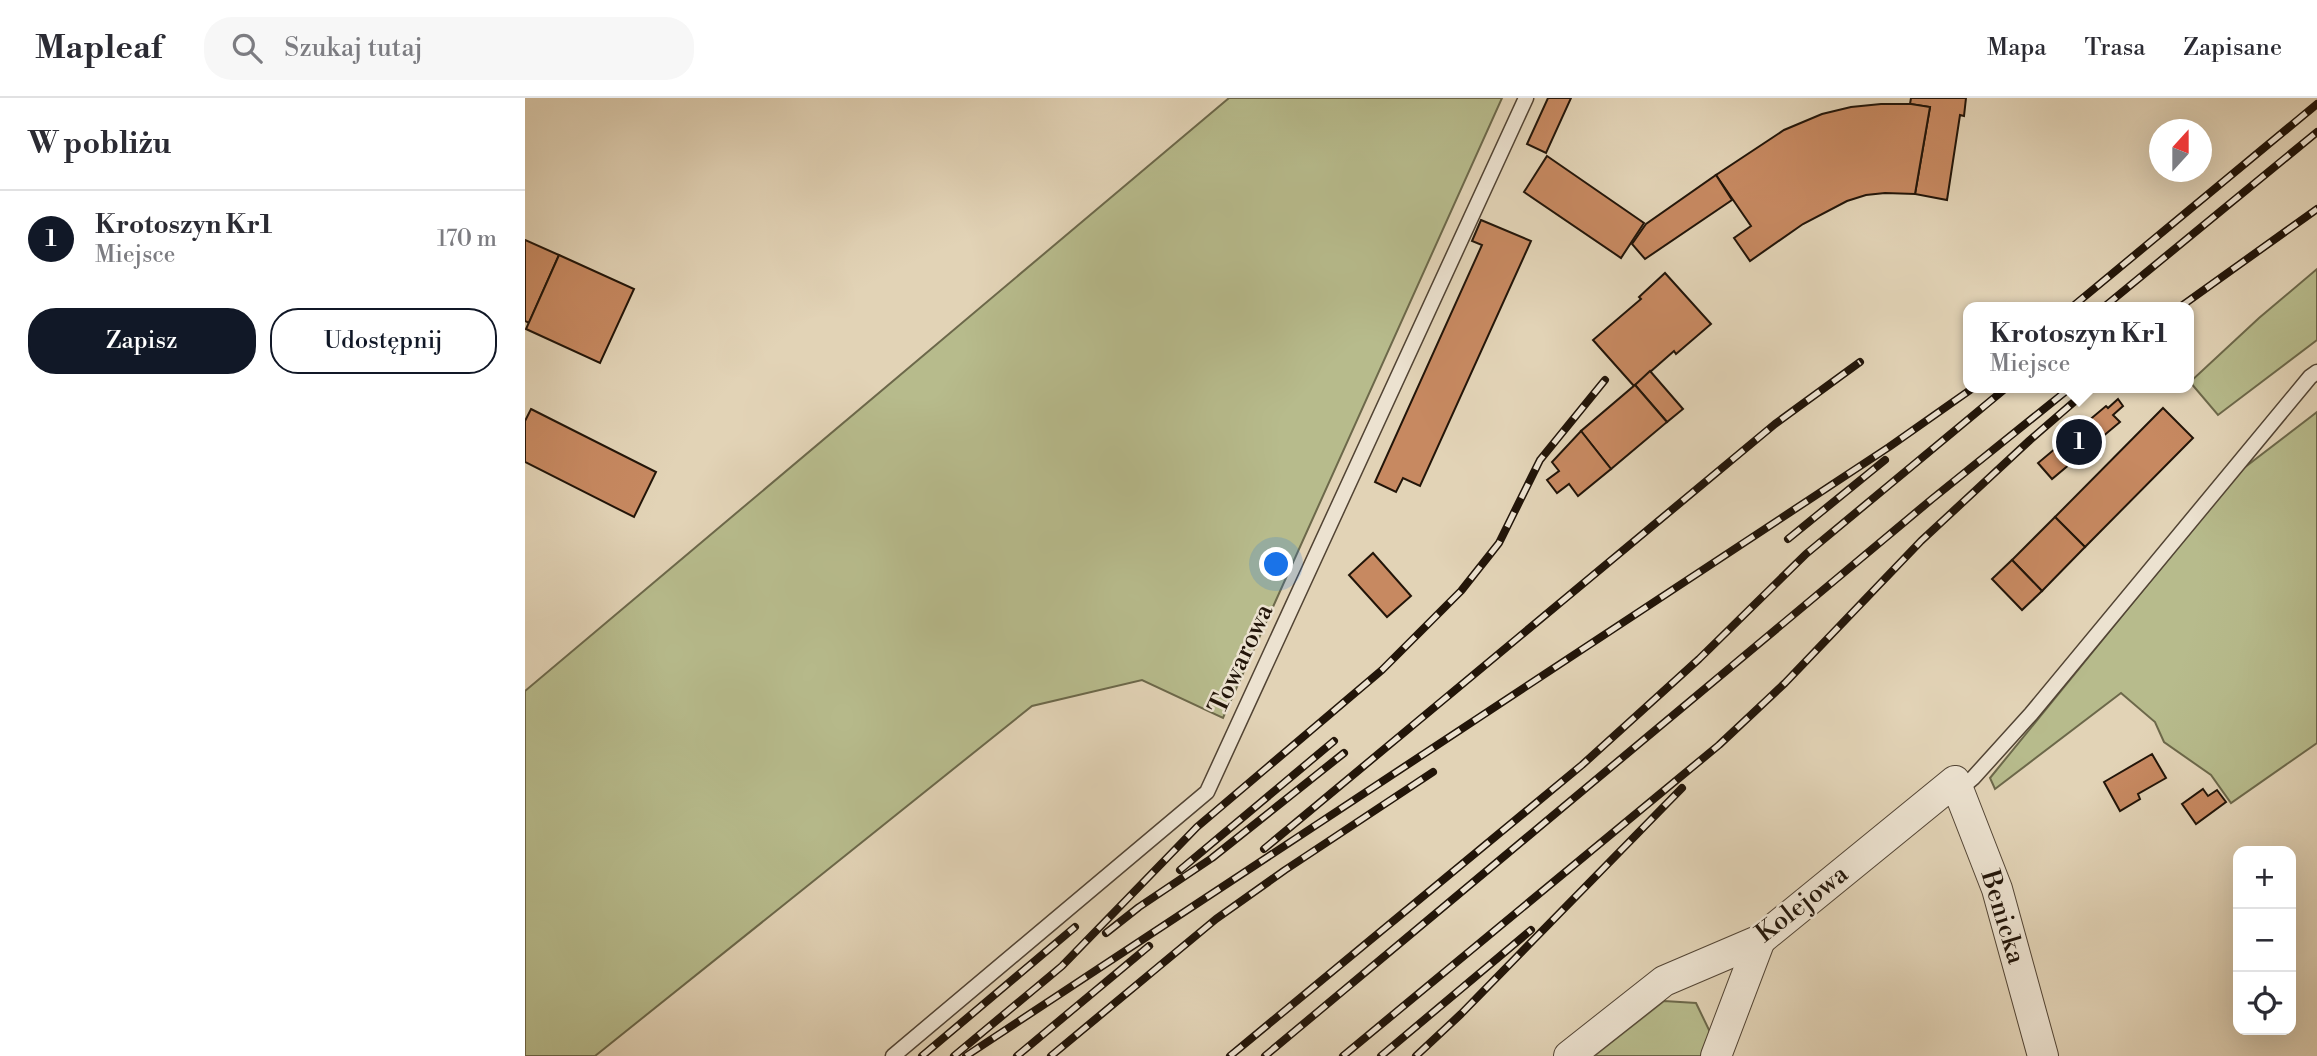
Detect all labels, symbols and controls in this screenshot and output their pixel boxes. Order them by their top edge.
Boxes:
search box [204,17,694,80]
text: Mapleaf [35,28,162,69]
icon: search [228,29,266,67]
text: Szukaj tutaj [284,32,423,64]
text: Mapa [1987,33,2046,63]
text: Trasa [2084,33,2145,63]
text: Zapisane [2183,33,2282,63]
north arrow [2149,119,2212,182]
text: W pobliżu [28,125,171,163]
text: Krotoszyn Kr1 [95,209,272,241]
text: 1 [45,225,57,253]
text: 170 m [437,225,497,253]
text: Miejsce [95,241,175,269]
popup [1963,302,2194,393]
button: Zapisz [28,308,256,374]
button: Udostępnij [270,308,497,374]
text: Krotoszyn Kr1 [1990,318,2167,350]
text: Miejsce [1990,350,2070,378]
pin: 1 [2056,416,2102,468]
your location [1259,547,1293,581]
street label: Towarowa [1202,598,1281,719]
map controls [2233,846,2296,1035]
button: + [2233,846,2296,909]
street label: Kolejowa [1750,858,1855,950]
street label: Benicka [1973,865,2033,968]
button: − [2233,909,2296,972]
button: locate [2233,972,2296,1035]

